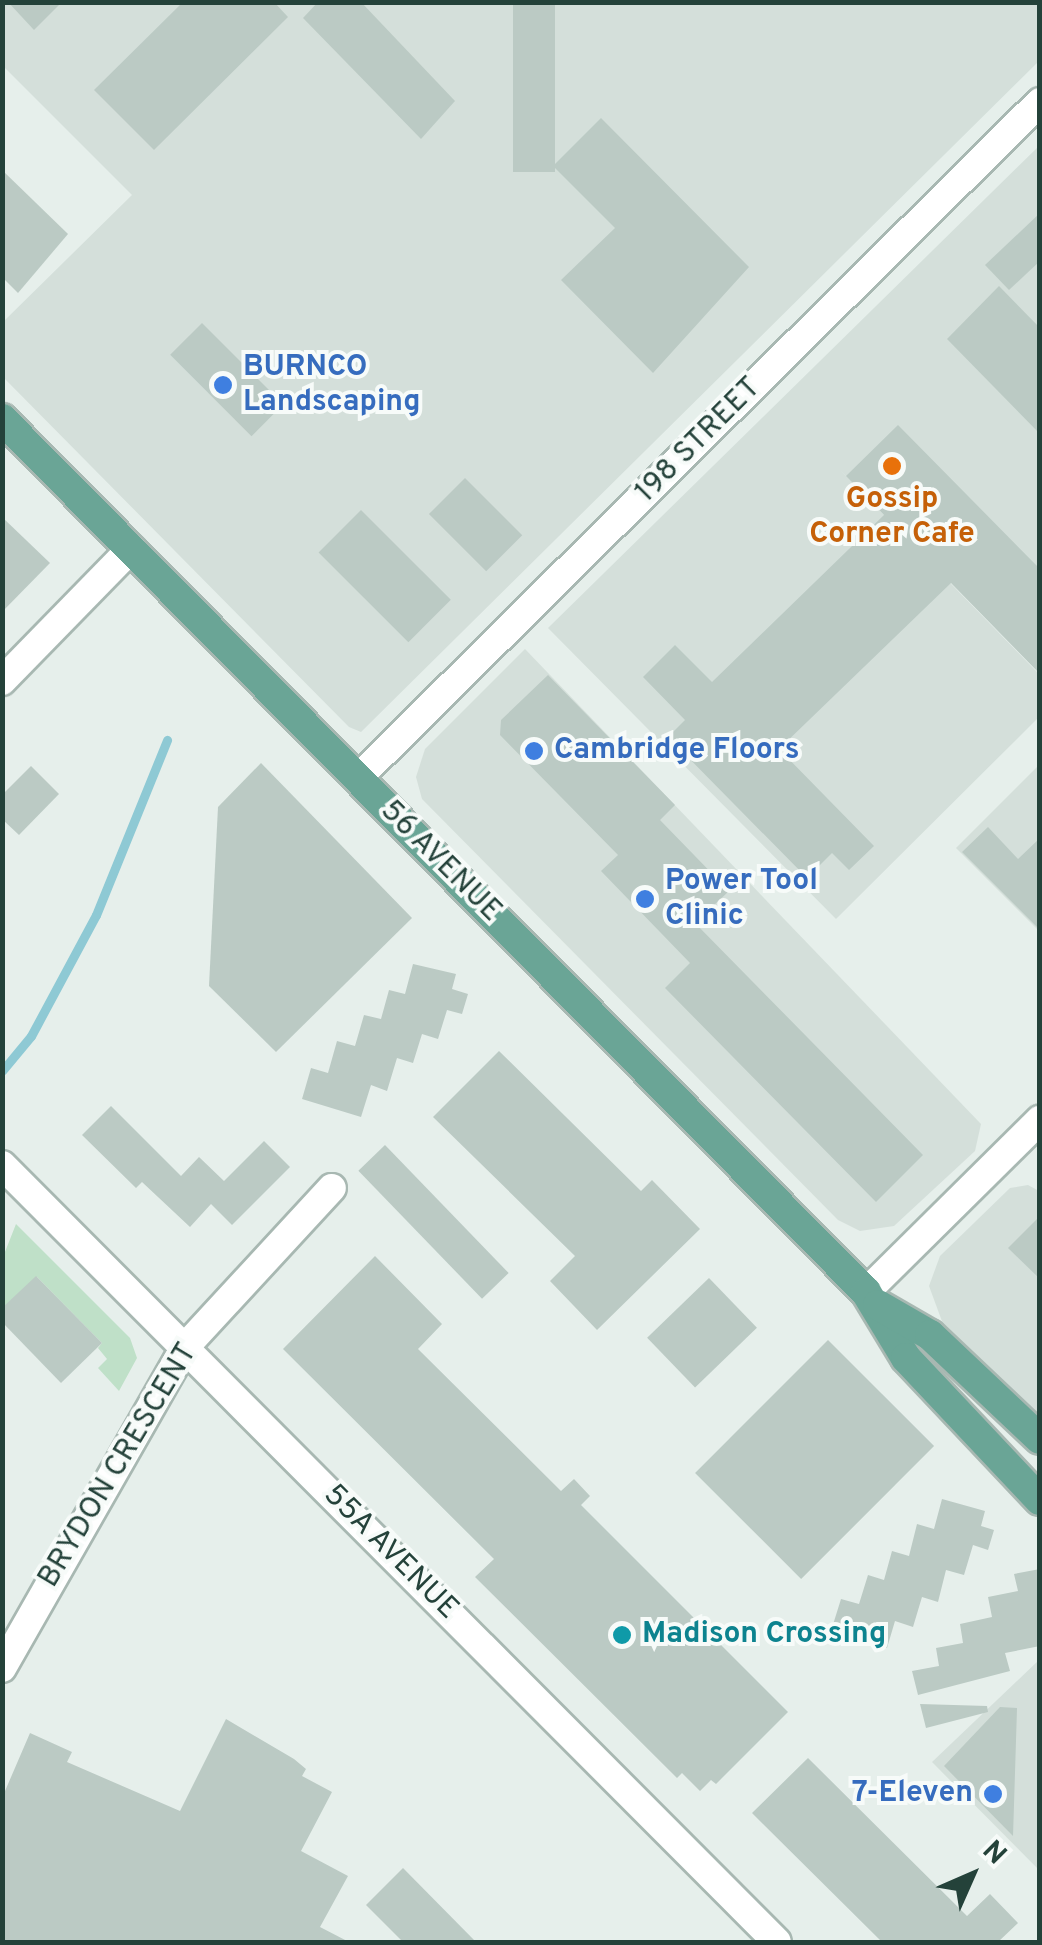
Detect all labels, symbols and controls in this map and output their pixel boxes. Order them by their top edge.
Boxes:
place label: BURNCO Landscaping [243,350,421,420]
street label: 198 STREET [629,371,769,511]
marker: BURNCO Landscaping [212,374,234,396]
marker: Gossip Corner Cafe [881,455,903,477]
place label: Gossip Corner Cafe [809,482,975,552]
place label: Cambridge Floors [554,733,800,769]
marker: Cambridge Floors [523,740,545,762]
street label: 56 AVENUE [371,793,509,931]
place label: Power Tool Clinic [665,864,818,934]
marker: Power Tool Clinic [634,888,656,910]
street label: BRYDON CRESCENT [32,1337,206,1595]
street label: 55A AVENUE [314,1477,466,1629]
place label: Madison Crossing [642,1617,886,1653]
marker: Madison Crossing [611,1624,633,1646]
place label: 7-Eleven [852,1776,973,1812]
marker: 7-Eleven [982,1783,1004,1805]
north arrow [922,1825,1022,1925]
text: N [973,1834,1013,1874]

